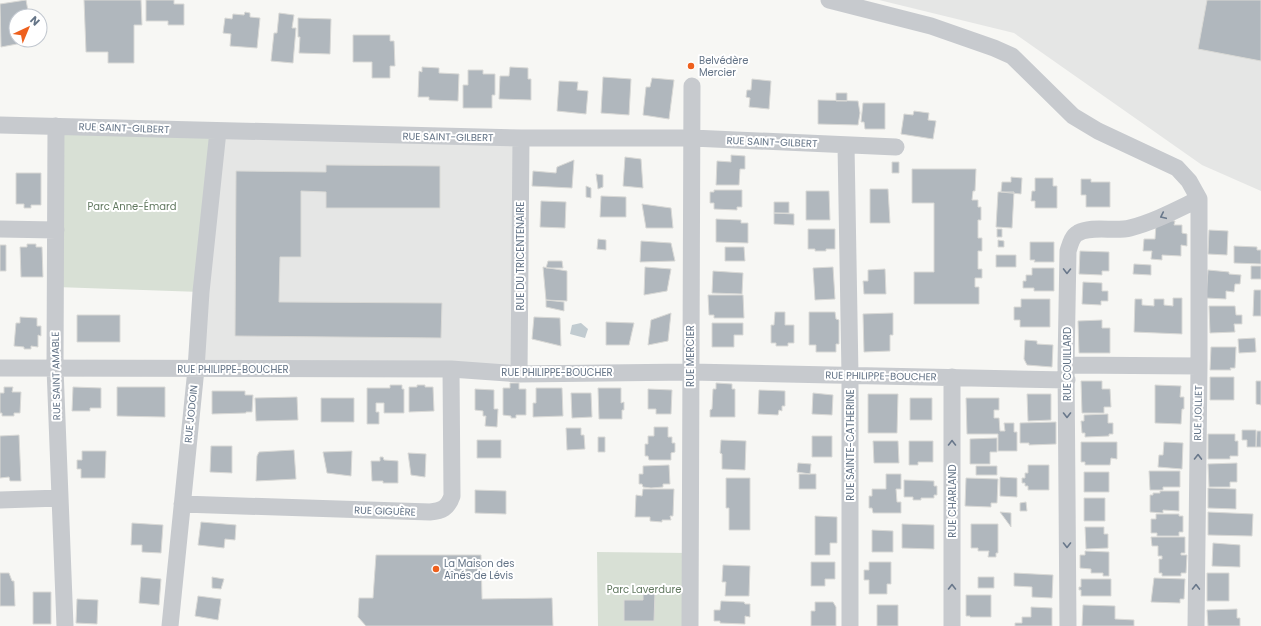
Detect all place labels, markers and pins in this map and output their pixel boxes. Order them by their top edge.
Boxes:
place label: Belvédère Mercier [699,53,749,80]
marker: Belvédère Mercier [686,61,696,71]
place label: La Maison des Aînés de Lévis [444,556,514,583]
marker: La Maison des Aînés de Lévis [431,564,441,574]

